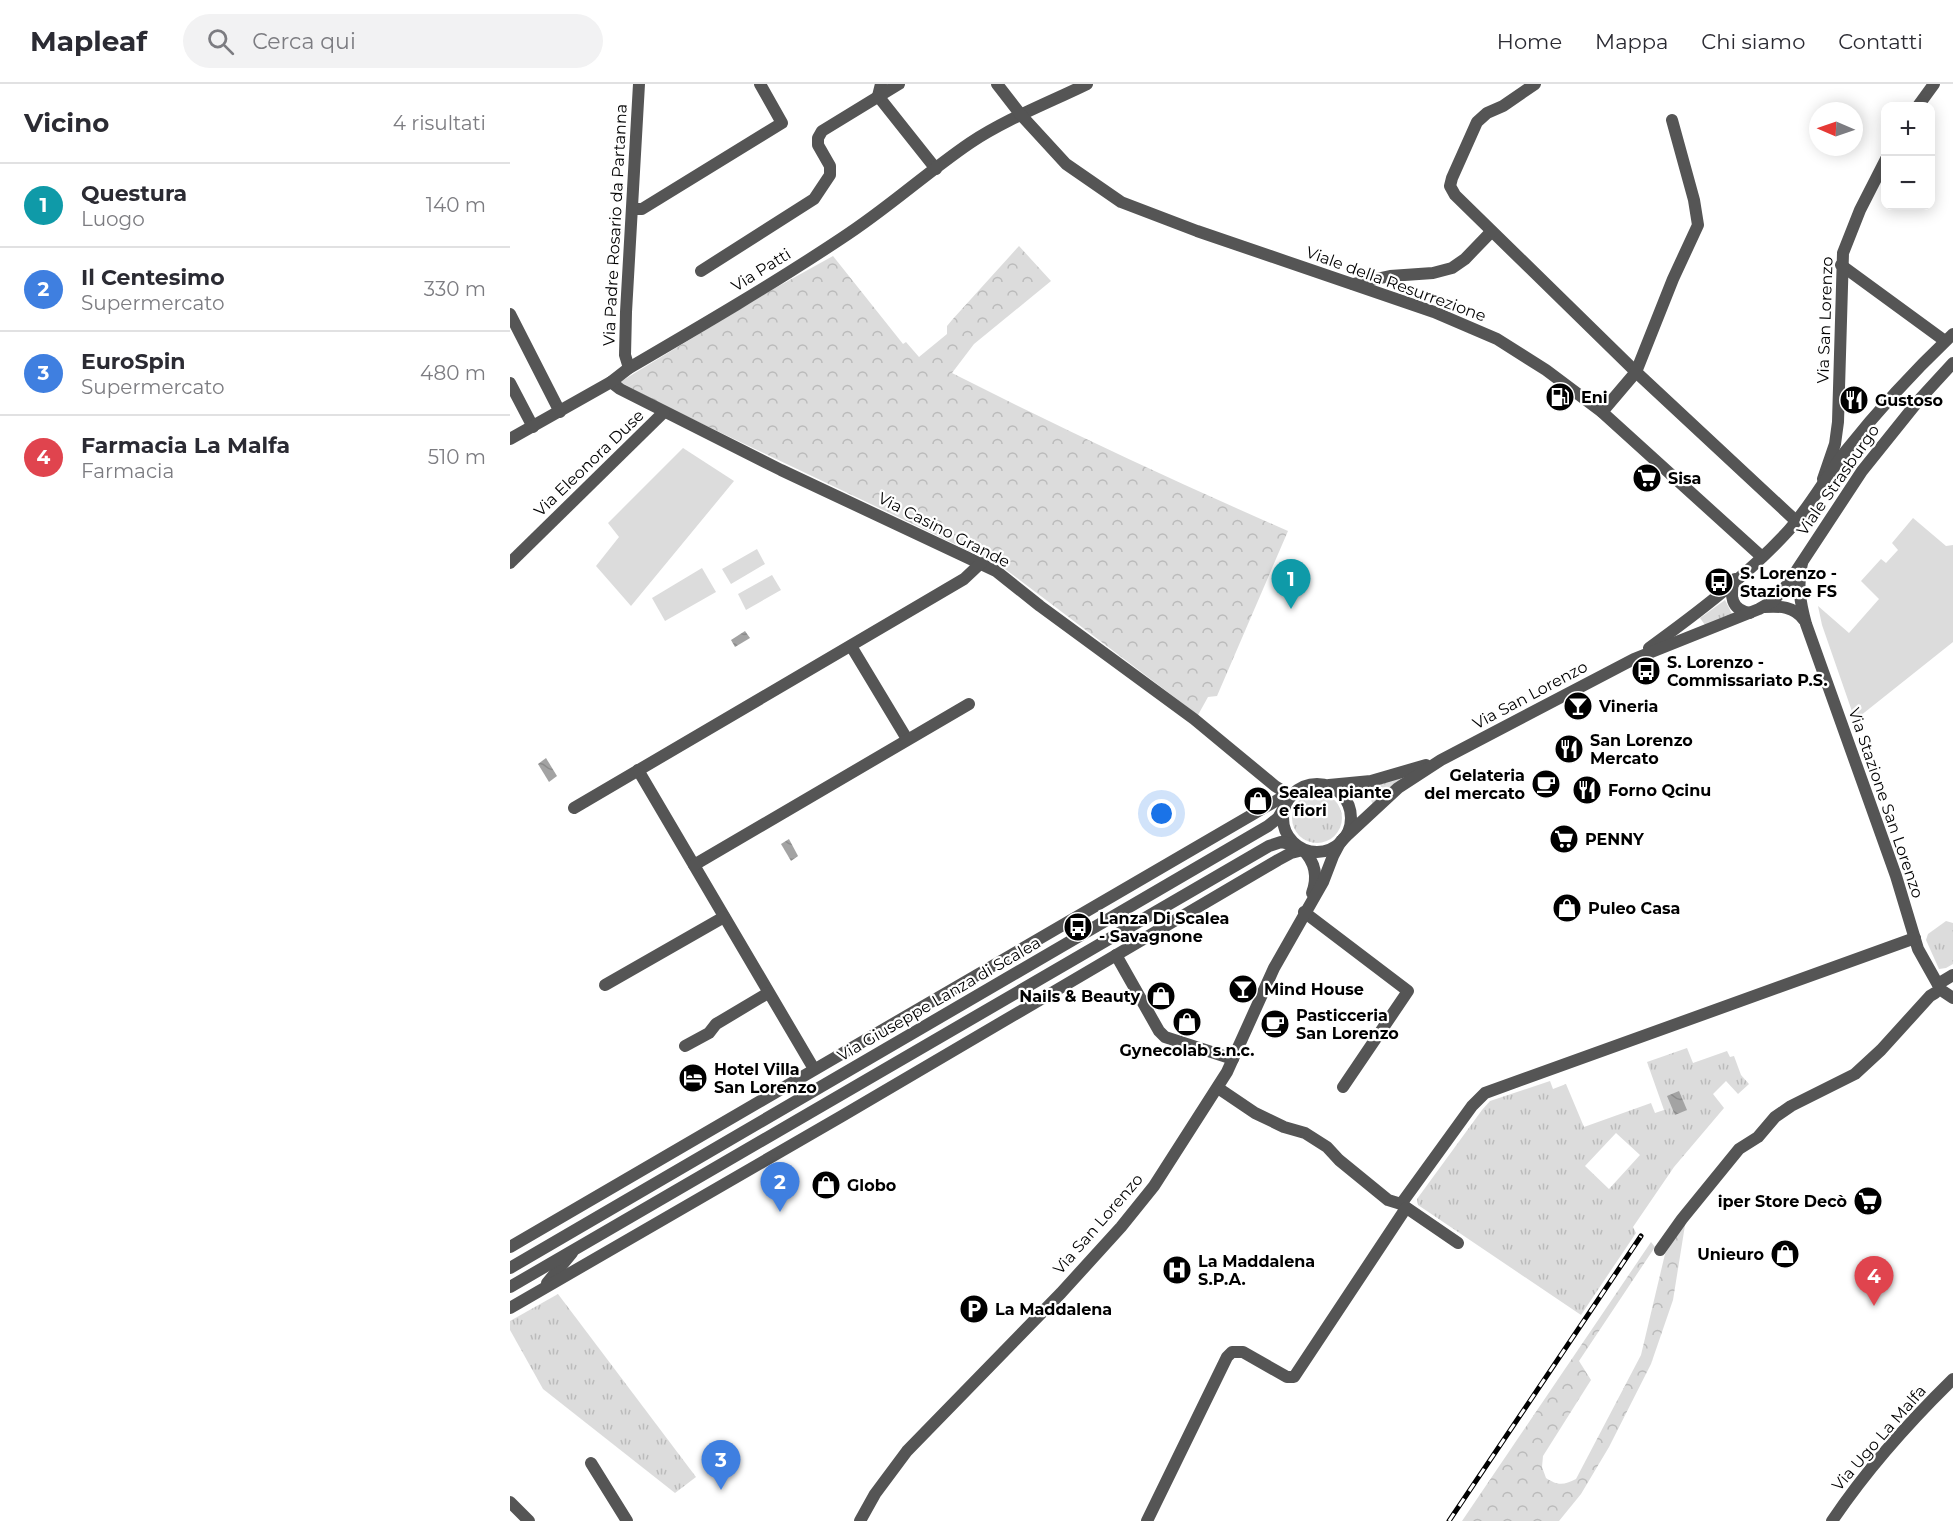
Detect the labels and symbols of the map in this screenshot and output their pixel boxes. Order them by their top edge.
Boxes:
north arrow [1809,102,1863,156]
street label: Via Padre Rosario da Partanna [599,103,631,347]
street label: Viale della Resurrezione [1303,243,1489,325]
street label: Via Patti [728,244,794,296]
street label: Via San Lorenzo [1813,256,1837,384]
fuel station icon: Eni [1544,381,1576,413]
restaurant icon: Gustoso [1838,384,1870,416]
place label: Eni [1581,388,1608,407]
place label: Gustoso [1875,391,1943,410]
street label: Via Eleonora Duse [530,406,648,520]
street label: Viale Strasburgo [1793,421,1883,539]
supermarket icon: Sisa [1631,462,1663,494]
place label: Sisa [1668,469,1701,488]
street label: Via Casino Grande [875,488,1013,572]
pin: 1 [1272,560,1310,609]
place label: S. Lorenzo - Stazione FS [1740,564,1837,601]
bus stop icon: S. Lorenzo - Stazione FS [1703,566,1735,598]
place label: S. Lorenzo - Commissariato P.S. [1667,653,1828,690]
bus stop icon: S. Lorenzo - Commissariato P.S. [1630,655,1662,687]
street label: Via San Lorenzo [1469,657,1591,733]
bar icon: Vineria [1562,690,1594,722]
place label: Vineria [1598,697,1658,716]
street label: Via Stazione San Lorenzo [1844,705,1928,901]
place label: San Lorenzo Mercato [1590,731,1693,768]
restaurant icon: San Lorenzo Mercato [1553,733,1585,765]
place label: Gelateria del mercato [1424,766,1525,803]
cafe icon: Gelateria del mercato [1530,768,1562,800]
restaurant icon: Forno Qcinu [1571,774,1603,806]
place label: Forno Qcinu [1608,781,1711,800]
place label: Sealea piante e fiori [1279,783,1392,820]
shop icon: Sealea piante e fiori [1242,785,1274,817]
your location [1147,799,1176,828]
supermarket icon: PENNY [1548,823,1580,855]
place label: PENNY [1585,830,1645,849]
shop icon: Puleo Casa [1551,892,1583,924]
place label: Puleo Casa [1588,899,1680,918]
place label: Lanza Di Scalea - Savagnone [1099,909,1229,946]
bus stop icon: Lanza Di Scalea - Savagnone [1062,911,1094,943]
street label: Via Giuseppe Lanza di Scalea [834,933,1044,1065]
bar icon: Mind House [1227,973,1259,1005]
shop icon: Nails & Beauty [1145,980,1177,1012]
place label: Mind House [1264,980,1364,999]
place label: Nails & Beauty [1019,987,1140,1006]
shop icon: Gynecolab s.n.c. [1171,1006,1203,1038]
place label: Pasticceria San Lorenzo [1296,1006,1399,1043]
cafe icon: Pasticceria San Lorenzo [1259,1008,1291,1040]
place label: Gynecolab s.n.c. [1119,1041,1255,1060]
place label: Hotel Villa San Lorenzo [714,1060,817,1097]
hotel icon: Hotel Villa San Lorenzo [677,1062,709,1094]
pin: 2 [760,1162,800,1212]
shop icon: Globo [810,1169,842,1201]
street label: Via San Lorenzo [1049,1170,1147,1278]
place label: Globo [847,1176,896,1195]
supermarket icon: iper Store Decò [1852,1185,1884,1217]
place label: iper Store Decò [1718,1192,1847,1211]
shop icon: Unieuro [1769,1238,1801,1270]
place label: Unieuro [1697,1245,1764,1264]
place label: La Maddalena S.P.A. [1198,1252,1315,1289]
hospital icon: La Maddalena S.P.A. [1161,1254,1193,1286]
pin: 4 [1854,1256,1894,1306]
parking icon: La Maddalena [958,1293,990,1325]
place label: La Maddalena [995,1300,1112,1319]
street label: Via Ugo La Malfa [1828,1381,1930,1495]
pin: 3 [702,1440,740,1490]

